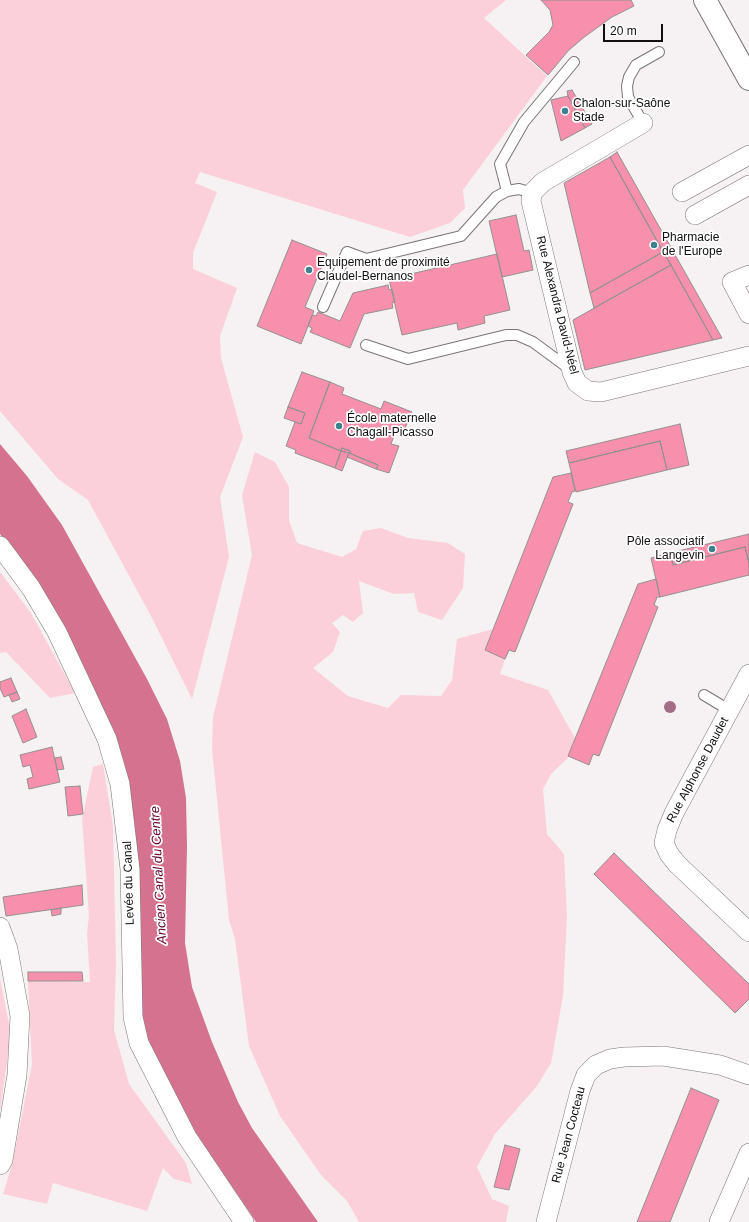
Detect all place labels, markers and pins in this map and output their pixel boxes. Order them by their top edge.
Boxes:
place label: Chalon-sur-Saône Stade [573,97,670,125]
marker: Chalon-sur-Saône Stade [560,106,570,116]
place label: Pharmacie de l'Europe [662,231,722,259]
marker: Pharmacie de l'Europe [649,240,659,250]
place label: Equipement de proximité Claudel-Bernanos [317,256,450,284]
marker: Equipement de proximité Claudel-Bernanos [304,265,314,275]
place label: École maternelle Chagall-Picasso [347,412,436,440]
marker: École maternelle Chagall-Picasso [334,421,344,431]
place label: Pôle associatif Langevin [627,535,704,563]
marker: Pôle associatif Langevin [707,544,717,554]

